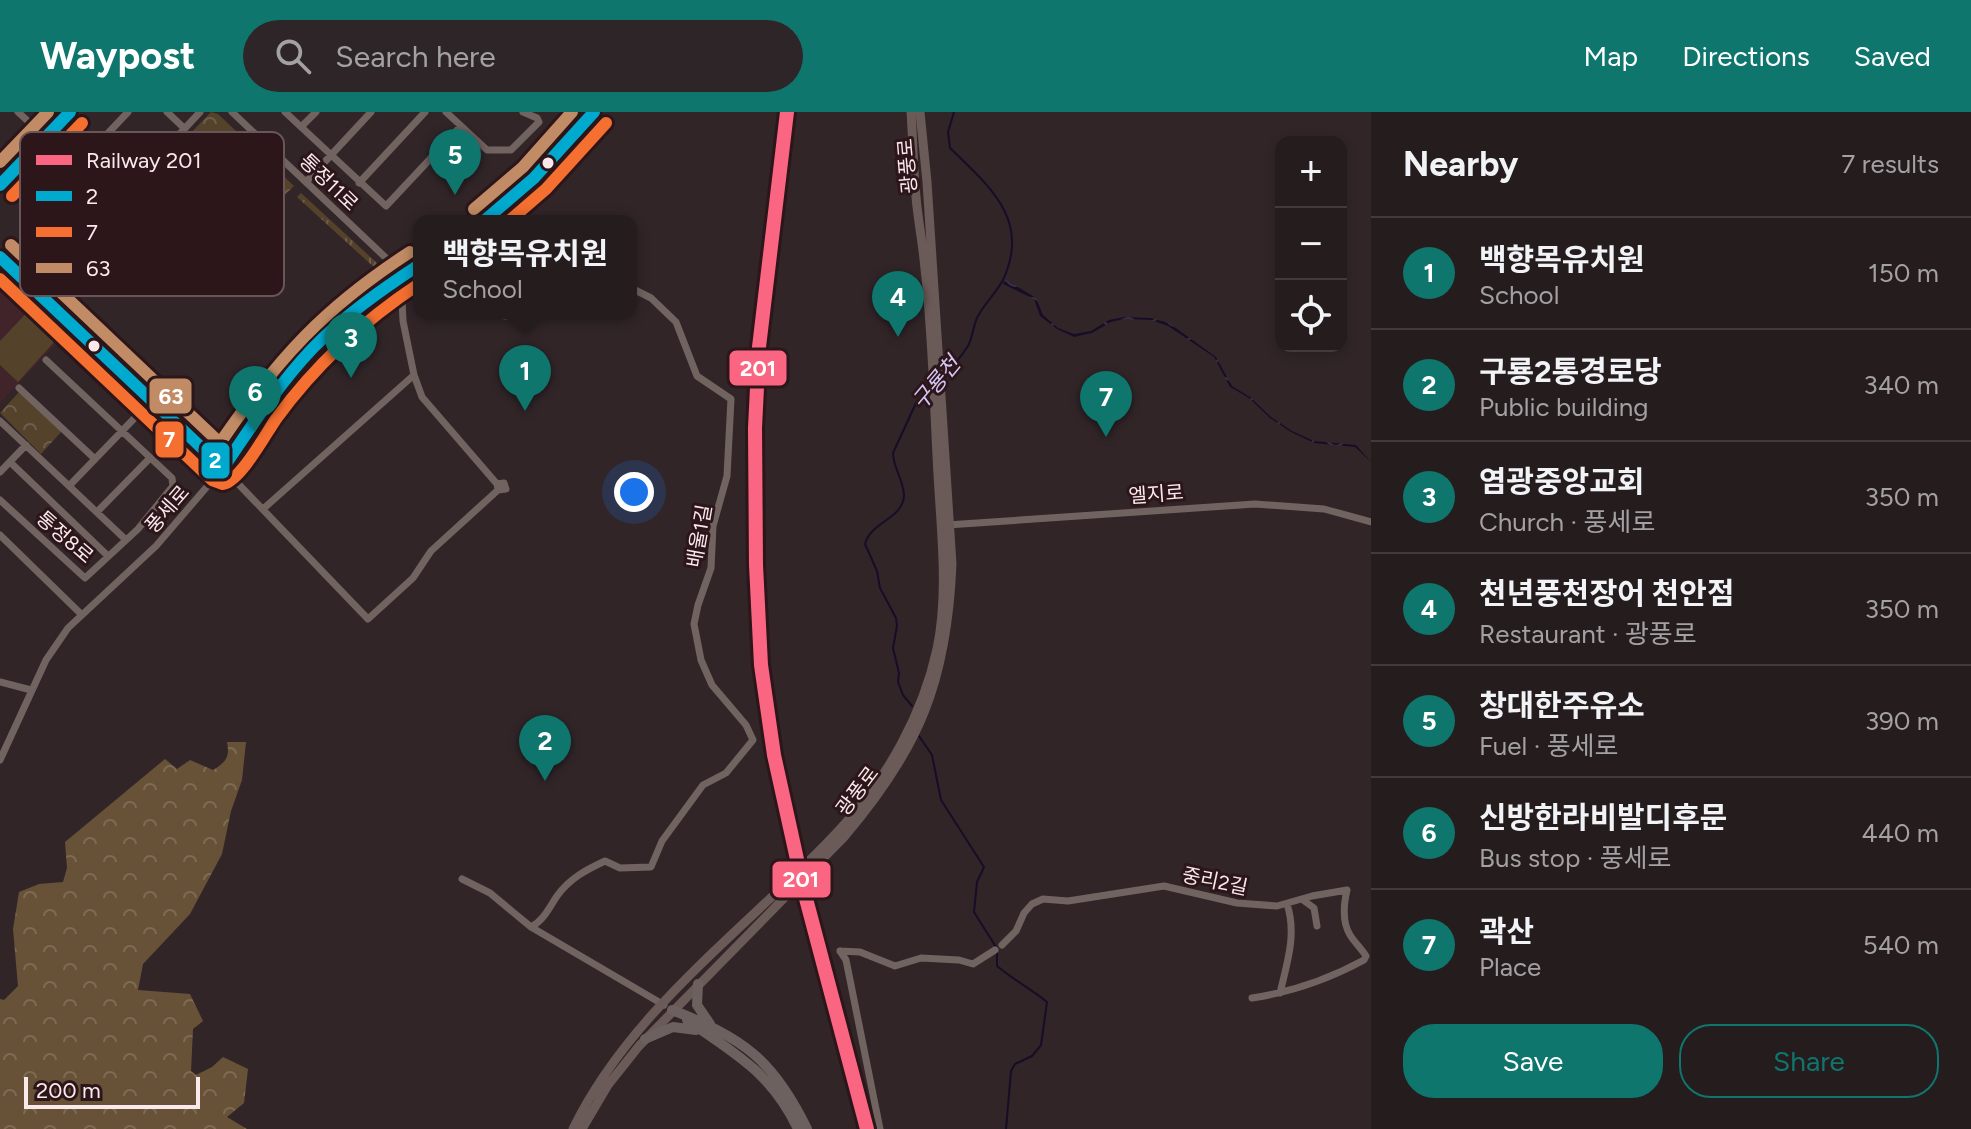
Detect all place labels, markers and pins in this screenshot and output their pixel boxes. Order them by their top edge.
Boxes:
pin: 5 [429,129,481,195]
unlabelled marker [540,155,556,171]
pin: 4 [872,271,924,337]
pin: 3 [325,312,377,378]
unlabelled marker [86,338,102,354]
pin: 1 [499,345,551,411]
pin: 6 [229,366,281,432]
pin: 7 [1080,371,1132,437]
pin: 2 [519,715,571,781]

